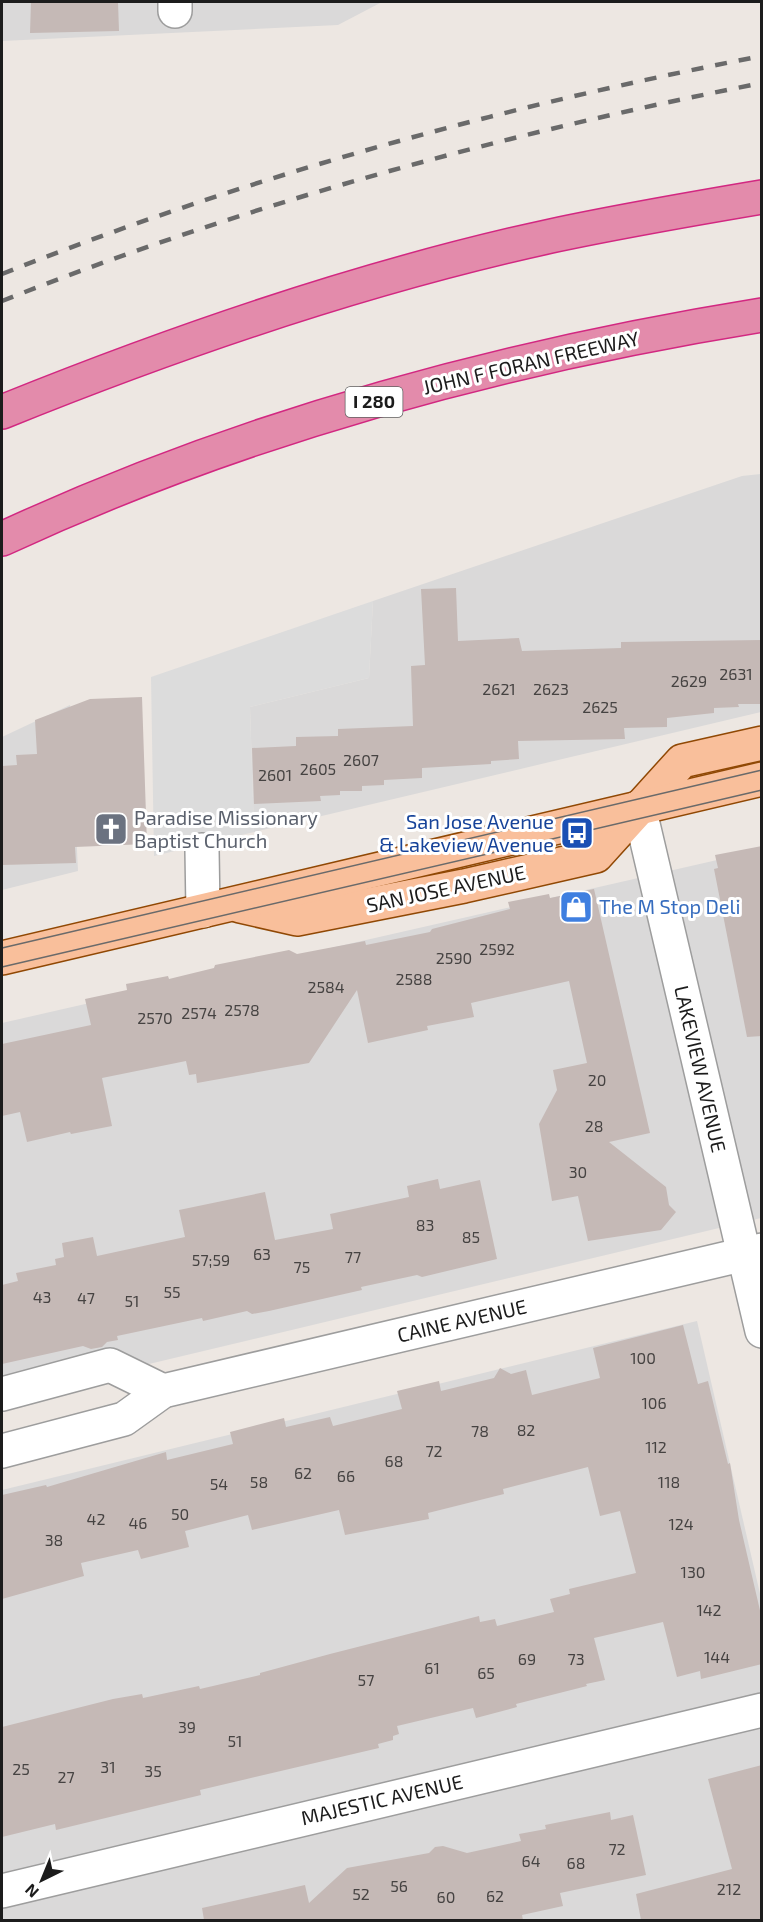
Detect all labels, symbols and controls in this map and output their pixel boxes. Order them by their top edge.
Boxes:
street label: JOHN F FORAN FREEWAY [420,325,642,399]
road number: I 280 [346,387,403,417]
house number: 2631 [719,664,753,683]
house number: 2629 [671,671,707,690]
house number: 2621 [482,679,516,698]
house number: 2623 [533,679,569,698]
house number: 2625 [582,697,618,716]
house number: 2607 [343,750,379,769]
house number: 2605 [300,759,336,778]
house number: 2601 [258,765,292,784]
place label: Paradise Missionary Baptist Church [134,805,318,852]
place label: San Jose Avenue & Lakeview Avenue [379,809,554,856]
church icon: Paradise Missionary Baptist Church [93,811,129,847]
bus stop icon: San Jose Avenue & Lakeview Avenue [559,815,595,851]
street label: SAN JOSE AVENUE [364,859,528,917]
shop icon: The M Stop Deli [558,889,594,925]
place label: The M Stop Deli [599,894,741,918]
house number: 2592 [479,939,515,958]
house number: 2590 [436,948,472,967]
house number: 2588 [396,969,433,988]
house number: 2584 [307,977,345,996]
street label: LAKEVIEW AVENUE [670,983,732,1155]
house number: 2578 [224,1000,260,1019]
house number: 2574 [181,1003,217,1022]
house number: 2570 [137,1008,173,1027]
house number: 20 [588,1070,606,1089]
house number: 28 [585,1116,603,1135]
house number: 30 [569,1162,587,1181]
house number: 83 [416,1215,434,1234]
house number: 85 [462,1227,480,1246]
house number: 63 [253,1244,271,1263]
house number: 77 [345,1247,361,1266]
house number: 57;59 [192,1250,230,1269]
house number: 75 [294,1257,310,1276]
house number: 55 [163,1282,181,1301]
house number: 43 [33,1287,51,1306]
house number: 47 [77,1288,95,1307]
house number: 51 [125,1291,139,1310]
street label: CAINE AVENUE [395,1293,529,1347]
house number: 100 [630,1348,656,1367]
house number: 106 [641,1393,667,1412]
house number: 82 [517,1420,535,1439]
house number: 78 [471,1421,489,1440]
house number: 112 [645,1437,667,1456]
house number: 72 [425,1441,443,1460]
house number: 68 [385,1451,403,1470]
house number: 62 [294,1463,312,1482]
house number: 66 [337,1466,355,1485]
house number: 58 [250,1472,268,1491]
house number: 118 [658,1472,680,1491]
house number: 54 [210,1474,228,1493]
house number: 50 [171,1504,189,1523]
house number: 42 [87,1509,105,1528]
house number: 46 [129,1513,148,1532]
house number: 124 [668,1514,694,1533]
house number: 38 [45,1530,63,1549]
house number: 130 [681,1562,705,1581]
house number: 142 [696,1600,722,1619]
house number: 144 [704,1647,730,1666]
house number: 69 [518,1649,536,1668]
house number: 73 [567,1649,585,1668]
house number: 61 [424,1658,440,1677]
house number: 65 [477,1663,495,1682]
house number: 57 [358,1670,374,1689]
house number: 39 [178,1717,196,1736]
house number: 51 [228,1731,242,1750]
house number: 31 [100,1757,116,1776]
house number: 25 [12,1759,30,1778]
house number: 35 [144,1761,162,1780]
house number: 27 [57,1767,75,1786]
street label: MAJESTIC AVENUE [299,1769,465,1829]
house number: 72 [608,1839,626,1858]
north arrow [12,1850,72,1910]
house number: 64 [522,1851,541,1870]
house number: 68 [567,1853,585,1872]
house number: 56 [390,1876,408,1895]
house number: 212 [717,1879,741,1898]
text: N [21,1880,42,1902]
house number: 52 [352,1884,370,1903]
house number: 62 [486,1886,504,1905]
house number: 60 [437,1887,455,1906]

